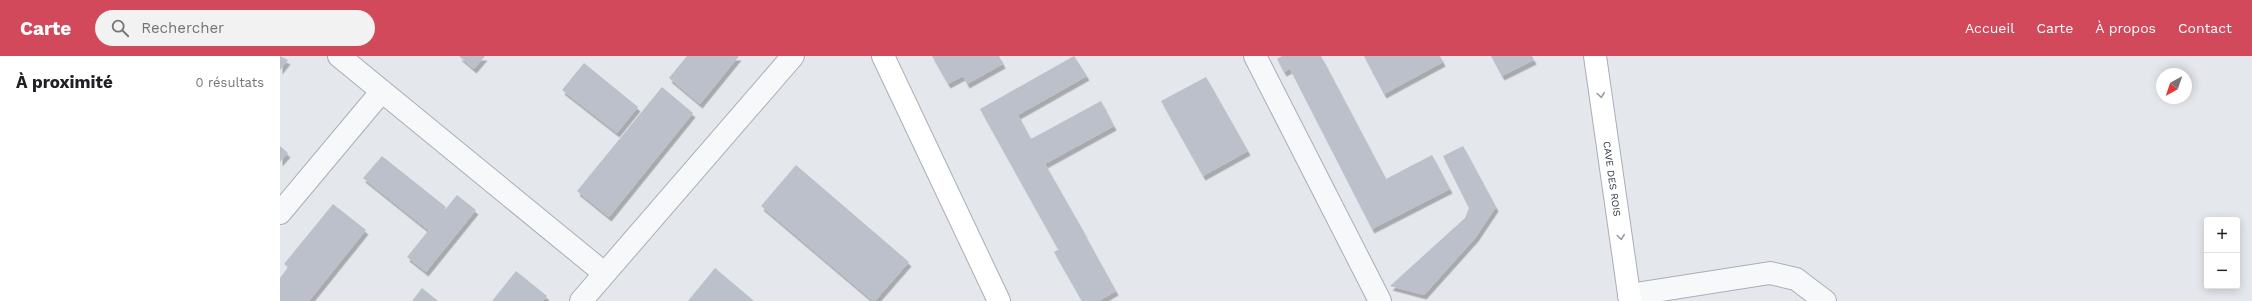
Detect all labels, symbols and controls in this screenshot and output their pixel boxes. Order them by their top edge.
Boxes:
search box [95,10,375,46]
text: Carte [20,17,71,40]
icon: search [109,17,131,39]
text: Rechercher [141,19,224,37]
text: Accueil [1965,20,2014,36]
text: Carte [2036,20,2073,36]
text: À propos [2095,20,2156,36]
text: Contact [2178,20,2232,36]
north arrow [2156,68,2192,104]
text: À proximité [16,72,113,92]
text: 0 résultats [195,75,264,90]
one-way arrow [1596,92,1605,98]
street label: CAVE DES ROIS [1602,140,1623,217]
map controls [2204,217,2240,289]
button: + [2204,217,2240,253]
one-way arrow [1616,234,1625,240]
button: − [2204,253,2240,289]

